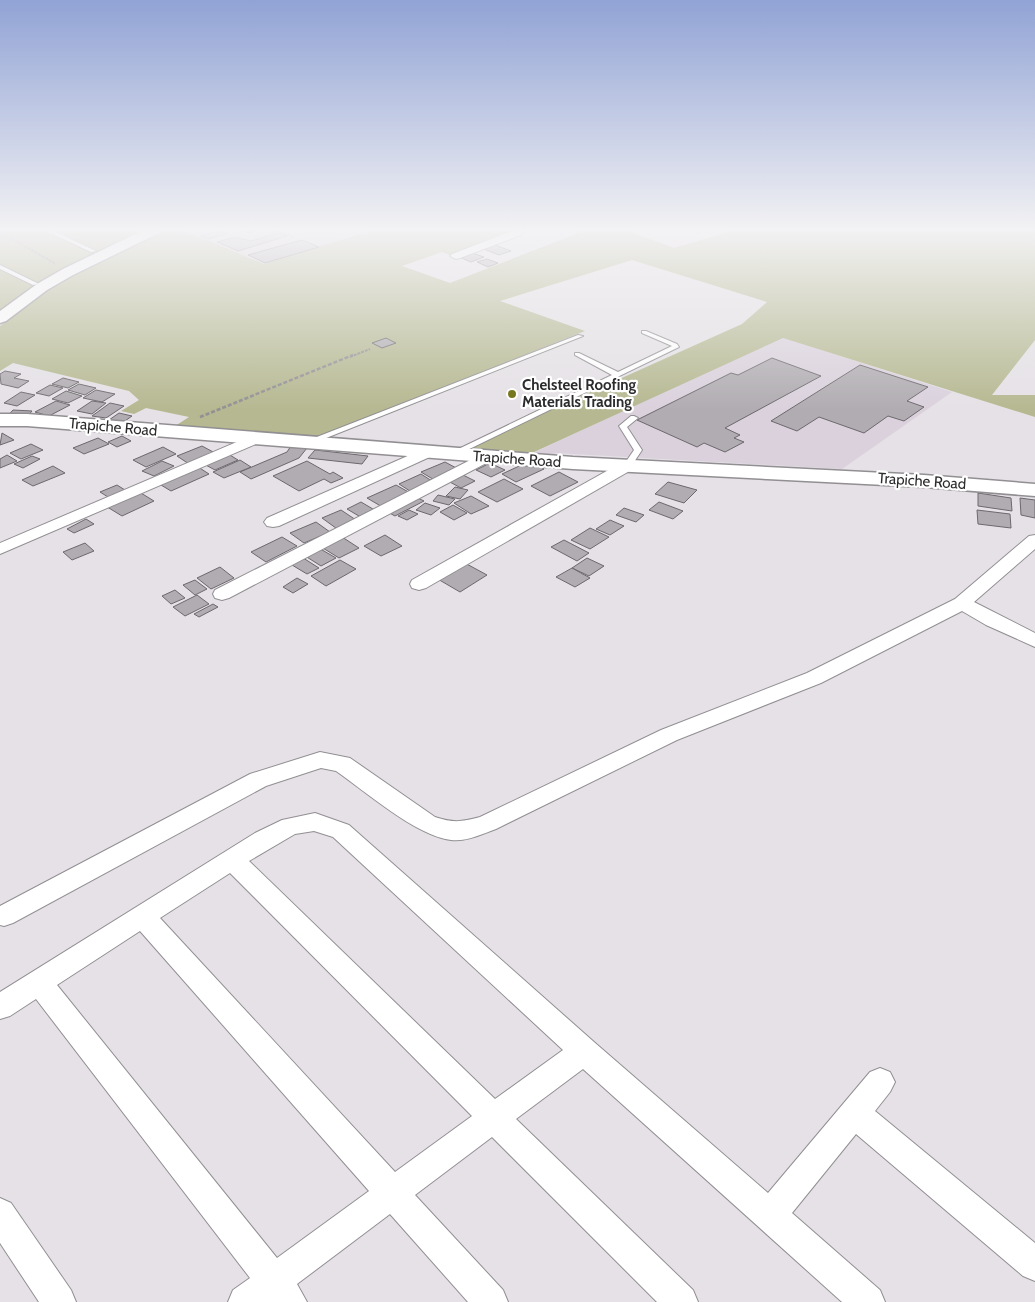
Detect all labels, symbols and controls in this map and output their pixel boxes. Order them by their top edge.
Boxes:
place label: Chelsteel Roofing Materials Trading [522,376,637,411]
marker: Chelsteel Roofing Materials Trading [506,388,518,400]
street label: Trapiche Road [68,414,158,440]
street label: Trapiche Road [472,447,562,471]
street label: Trapiche Road [877,469,967,493]

